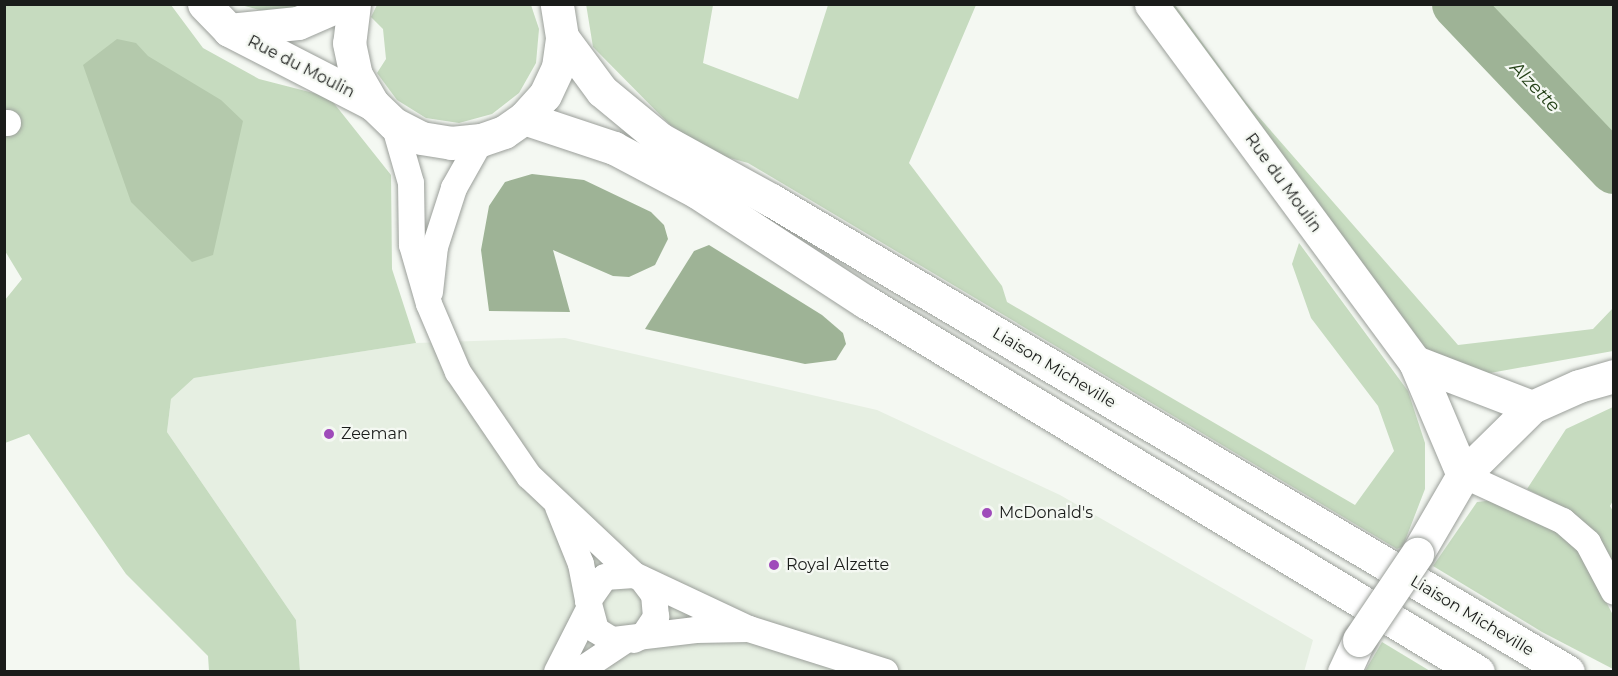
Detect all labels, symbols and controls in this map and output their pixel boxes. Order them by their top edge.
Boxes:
street label: Rue du Moulin [244,32,358,102]
water label: Alzette [1505,57,1565,117]
street label: Rue du Moulin [1241,130,1325,236]
street label: Liaison Micheville [989,324,1119,412]
place label: Zeeman [341,424,408,444]
marker: Zeeman [322,427,336,441]
place label: McDonald's [999,503,1093,523]
marker: McDonald's [980,506,994,520]
place label: Royal Alzette [786,555,889,575]
marker: Royal Alzette [767,558,781,572]
street label: Liaison Micheville [1407,572,1537,660]

